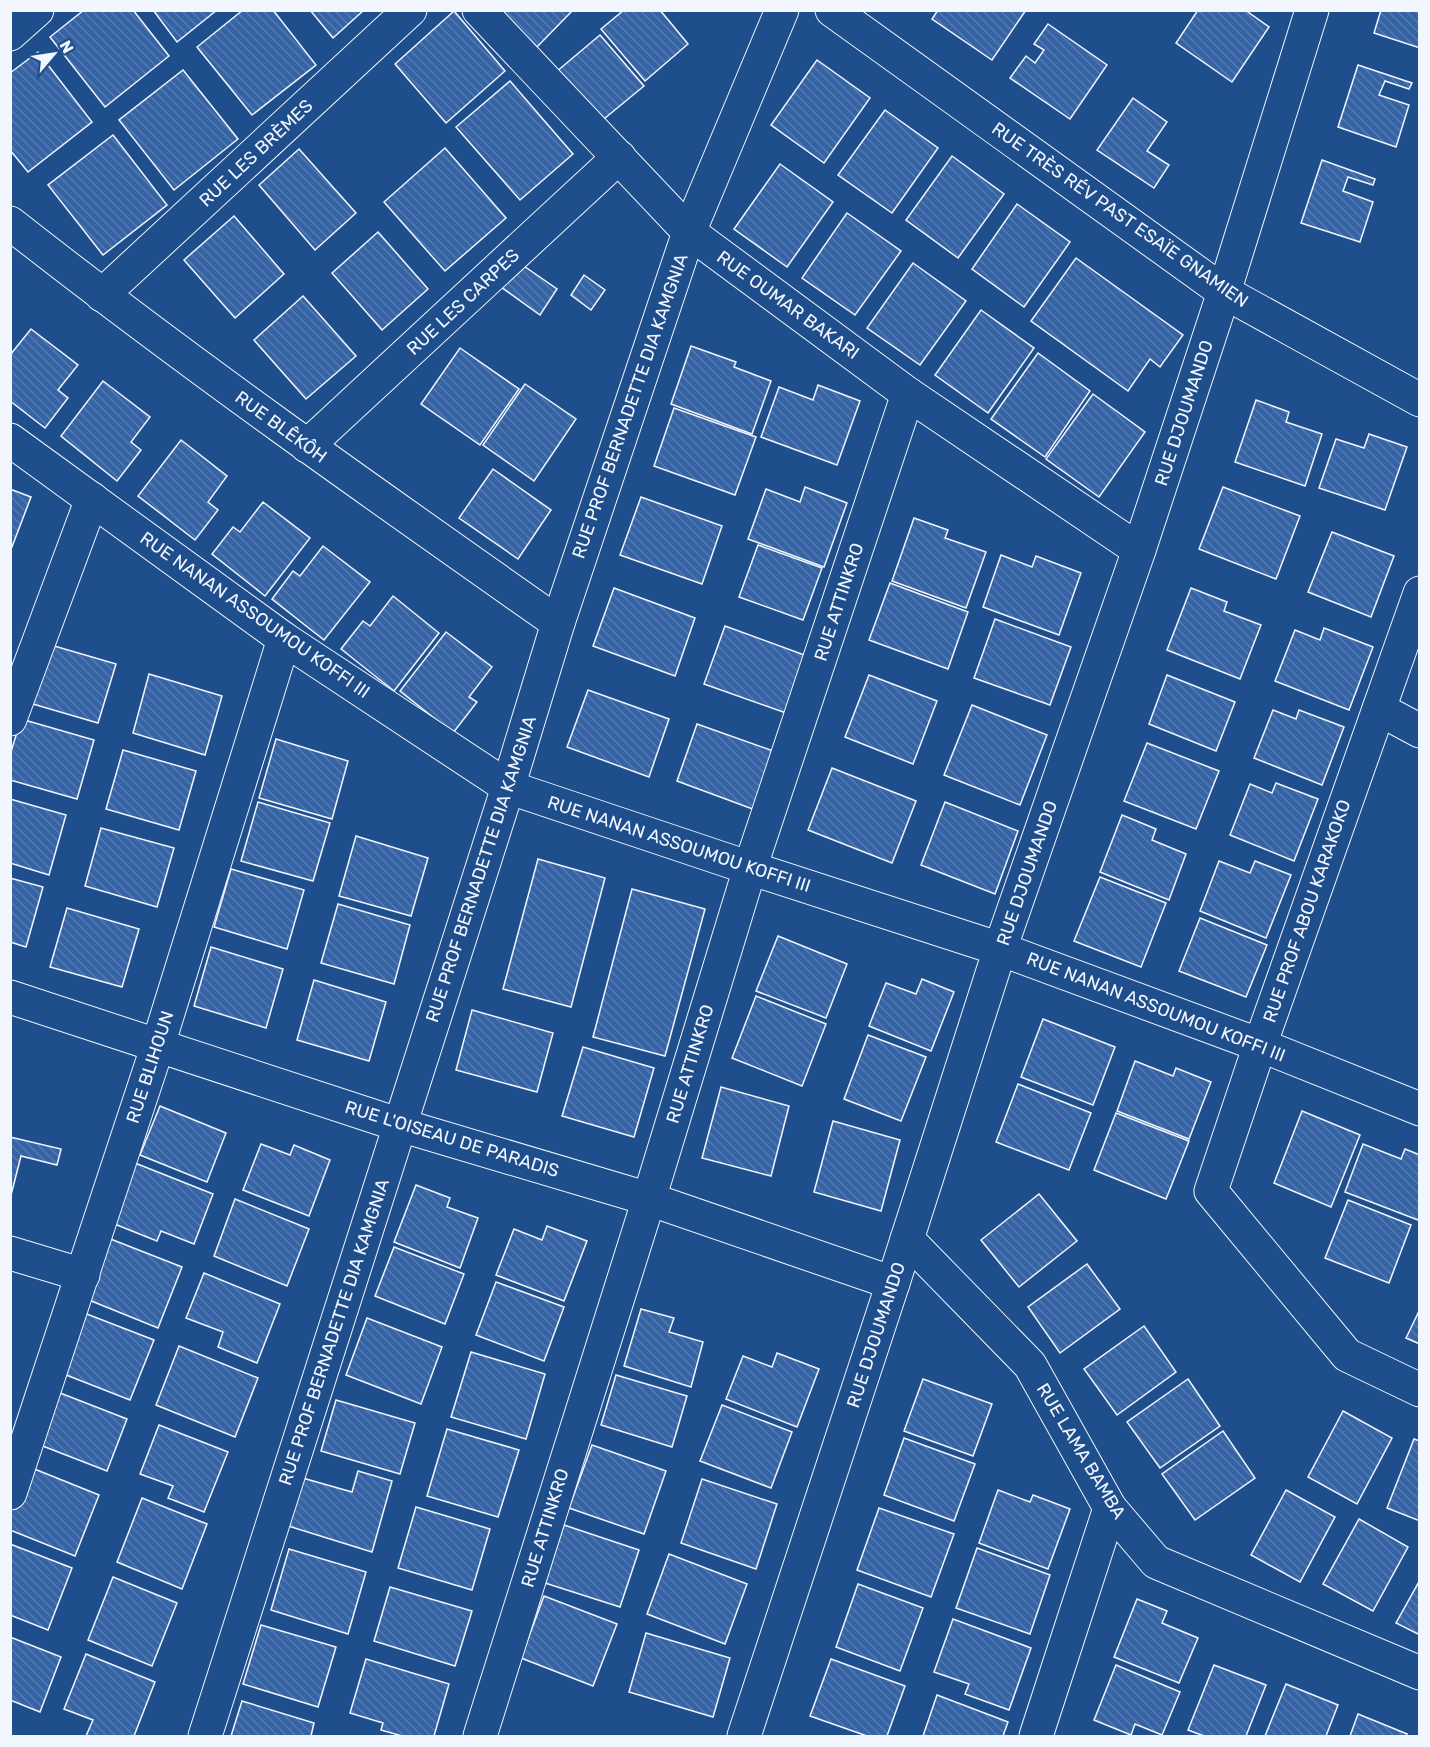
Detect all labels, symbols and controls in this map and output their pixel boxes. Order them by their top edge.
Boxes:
north arrow [24,24,84,84]
text: N [56,37,78,57]
street label: RUE LES BRÈMES [195,95,317,211]
street label: RUE TRÈS RÉV PAST ESAÏE GNAMIEN [988,118,1252,312]
street label: RUE LES CARPES [402,244,524,360]
street label: RUE OUMAR BAKARI [713,246,863,364]
street label: RUE PROF BERNADETTE DIA KAMGNIA [567,251,693,561]
street label: RUE DJOUMANDO [1150,337,1218,489]
street label: RUE BLÊKÔH [231,386,331,468]
street label: RUE NANAN ASSOUMOU KOFFI III [136,527,374,703]
street label: RUE ATTINKRO [810,540,868,664]
street label: RUE PROF BERNADETTE DIA KAMGNIA [421,713,541,1025]
street label: RUE NANAN ASSOUMOU KOFFI III [545,791,813,897]
street label: RUE PROF ABOU KARAKOKO [1258,797,1356,1025]
street label: RUE DJOUMANDO [992,798,1062,948]
street label: RUE NANAN ASSOUMOU KOFFI III [1024,947,1288,1067]
street label: RUE ATTINKRO [661,1002,719,1126]
street label: RUE BLIHOUN [121,1008,179,1126]
street label: RUE L'OISEAU DE PARADIS [342,1096,562,1182]
street label: RUE PROF BERNADETTE DIA KAMGNIA [274,1176,394,1488]
street label: RUE DJOUMANDO [842,1259,910,1411]
street label: RUE LAMA BAMBA [1032,1379,1130,1523]
street label: RUE ATTINKRO [516,1466,574,1590]

